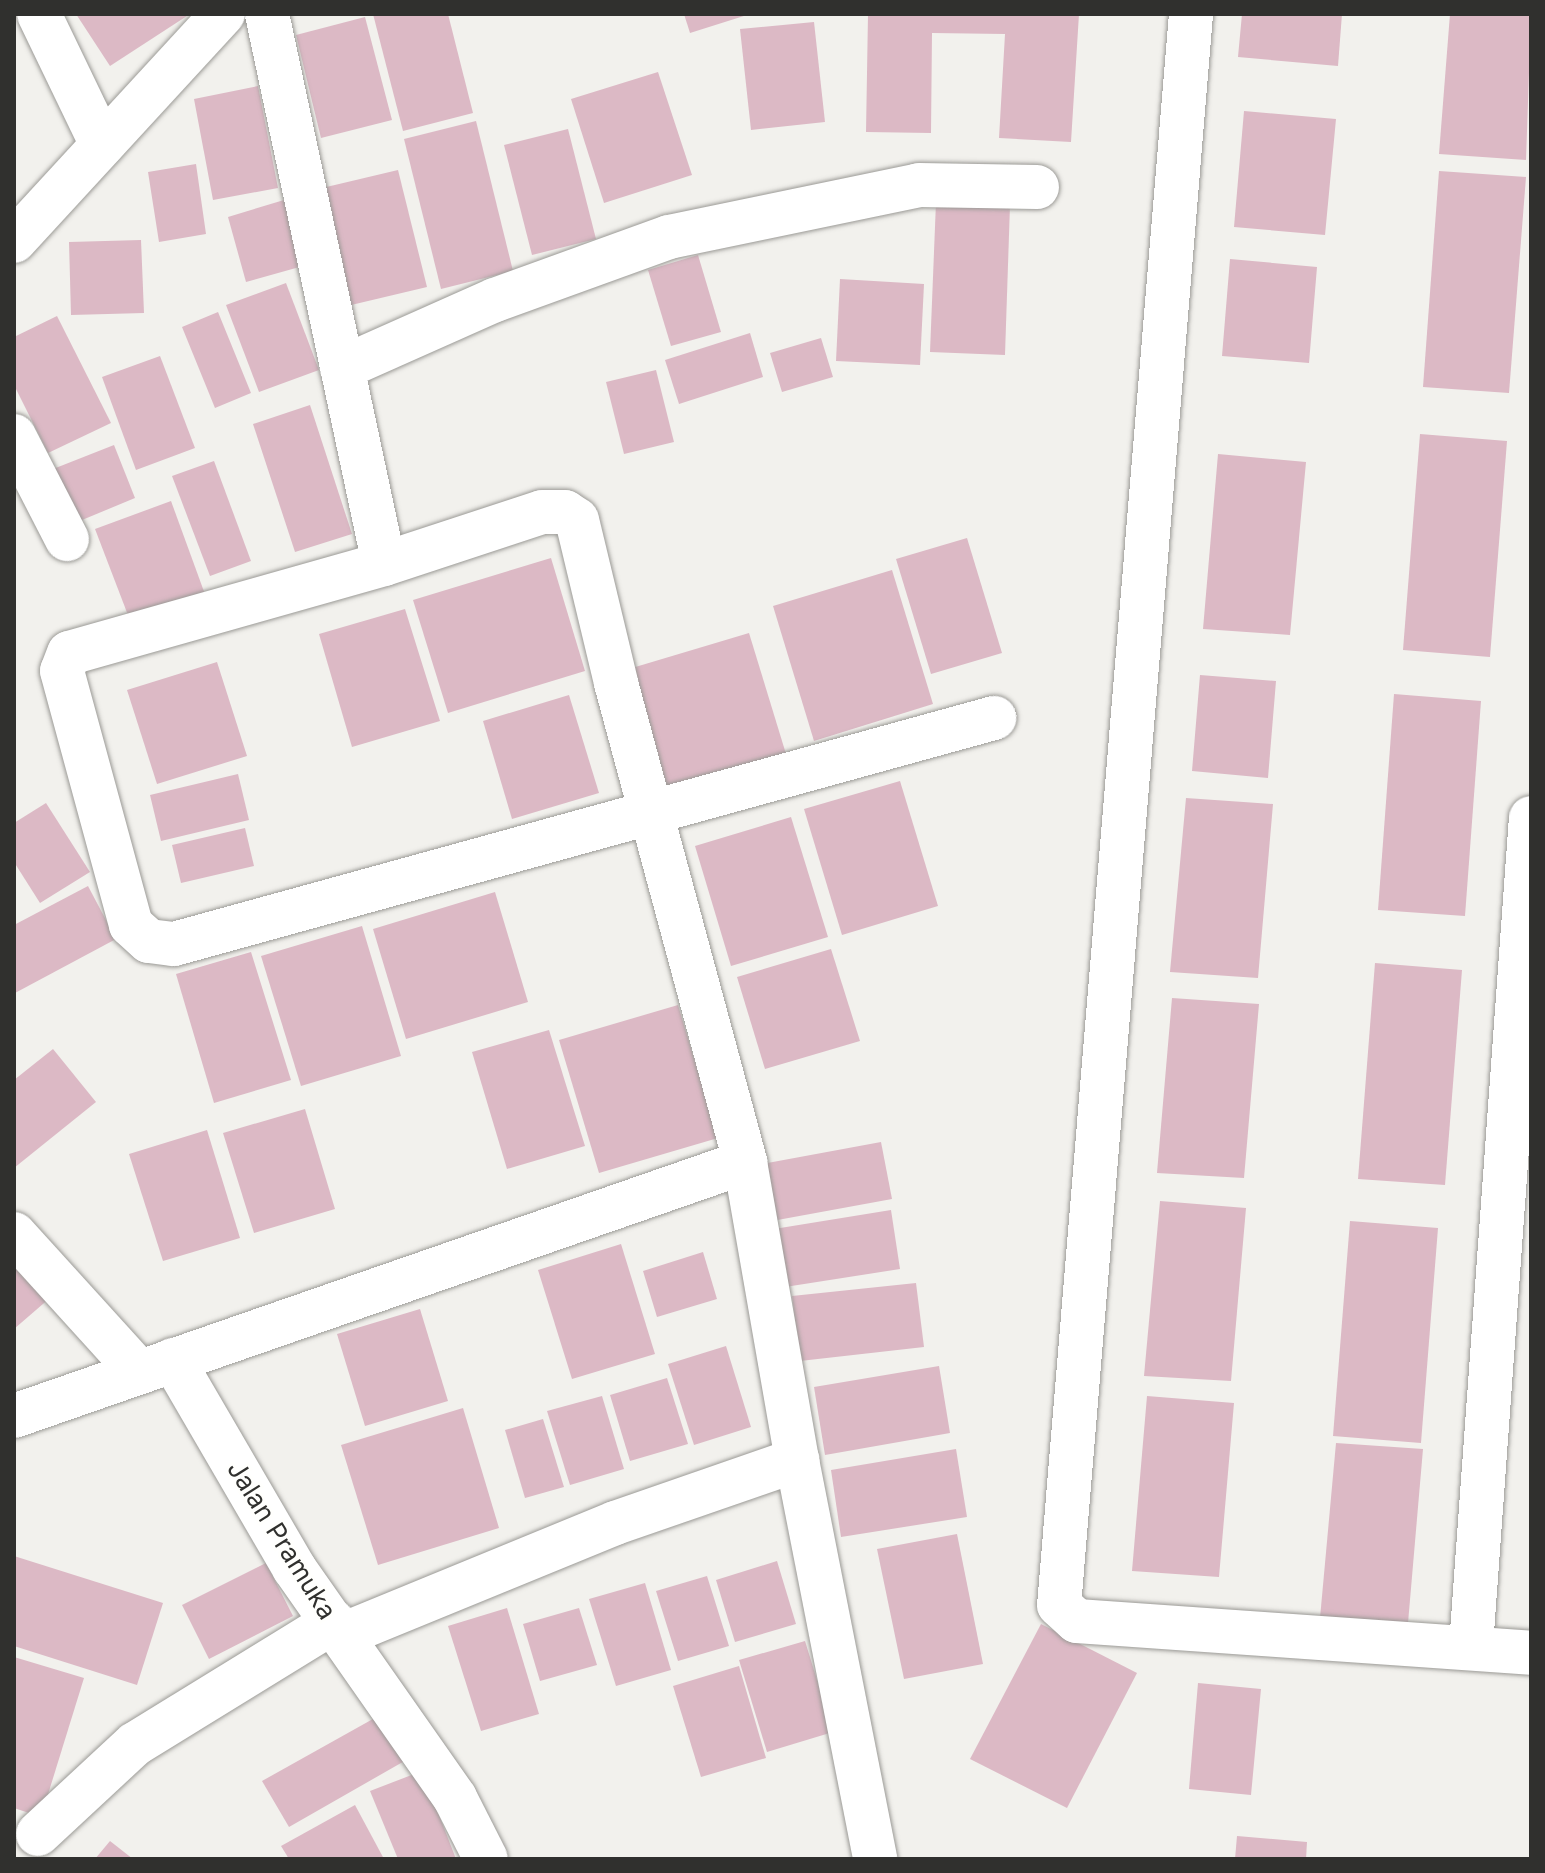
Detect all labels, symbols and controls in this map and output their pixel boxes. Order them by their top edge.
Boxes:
street label: Jalan Pramuka [221,1455,343,1625]

